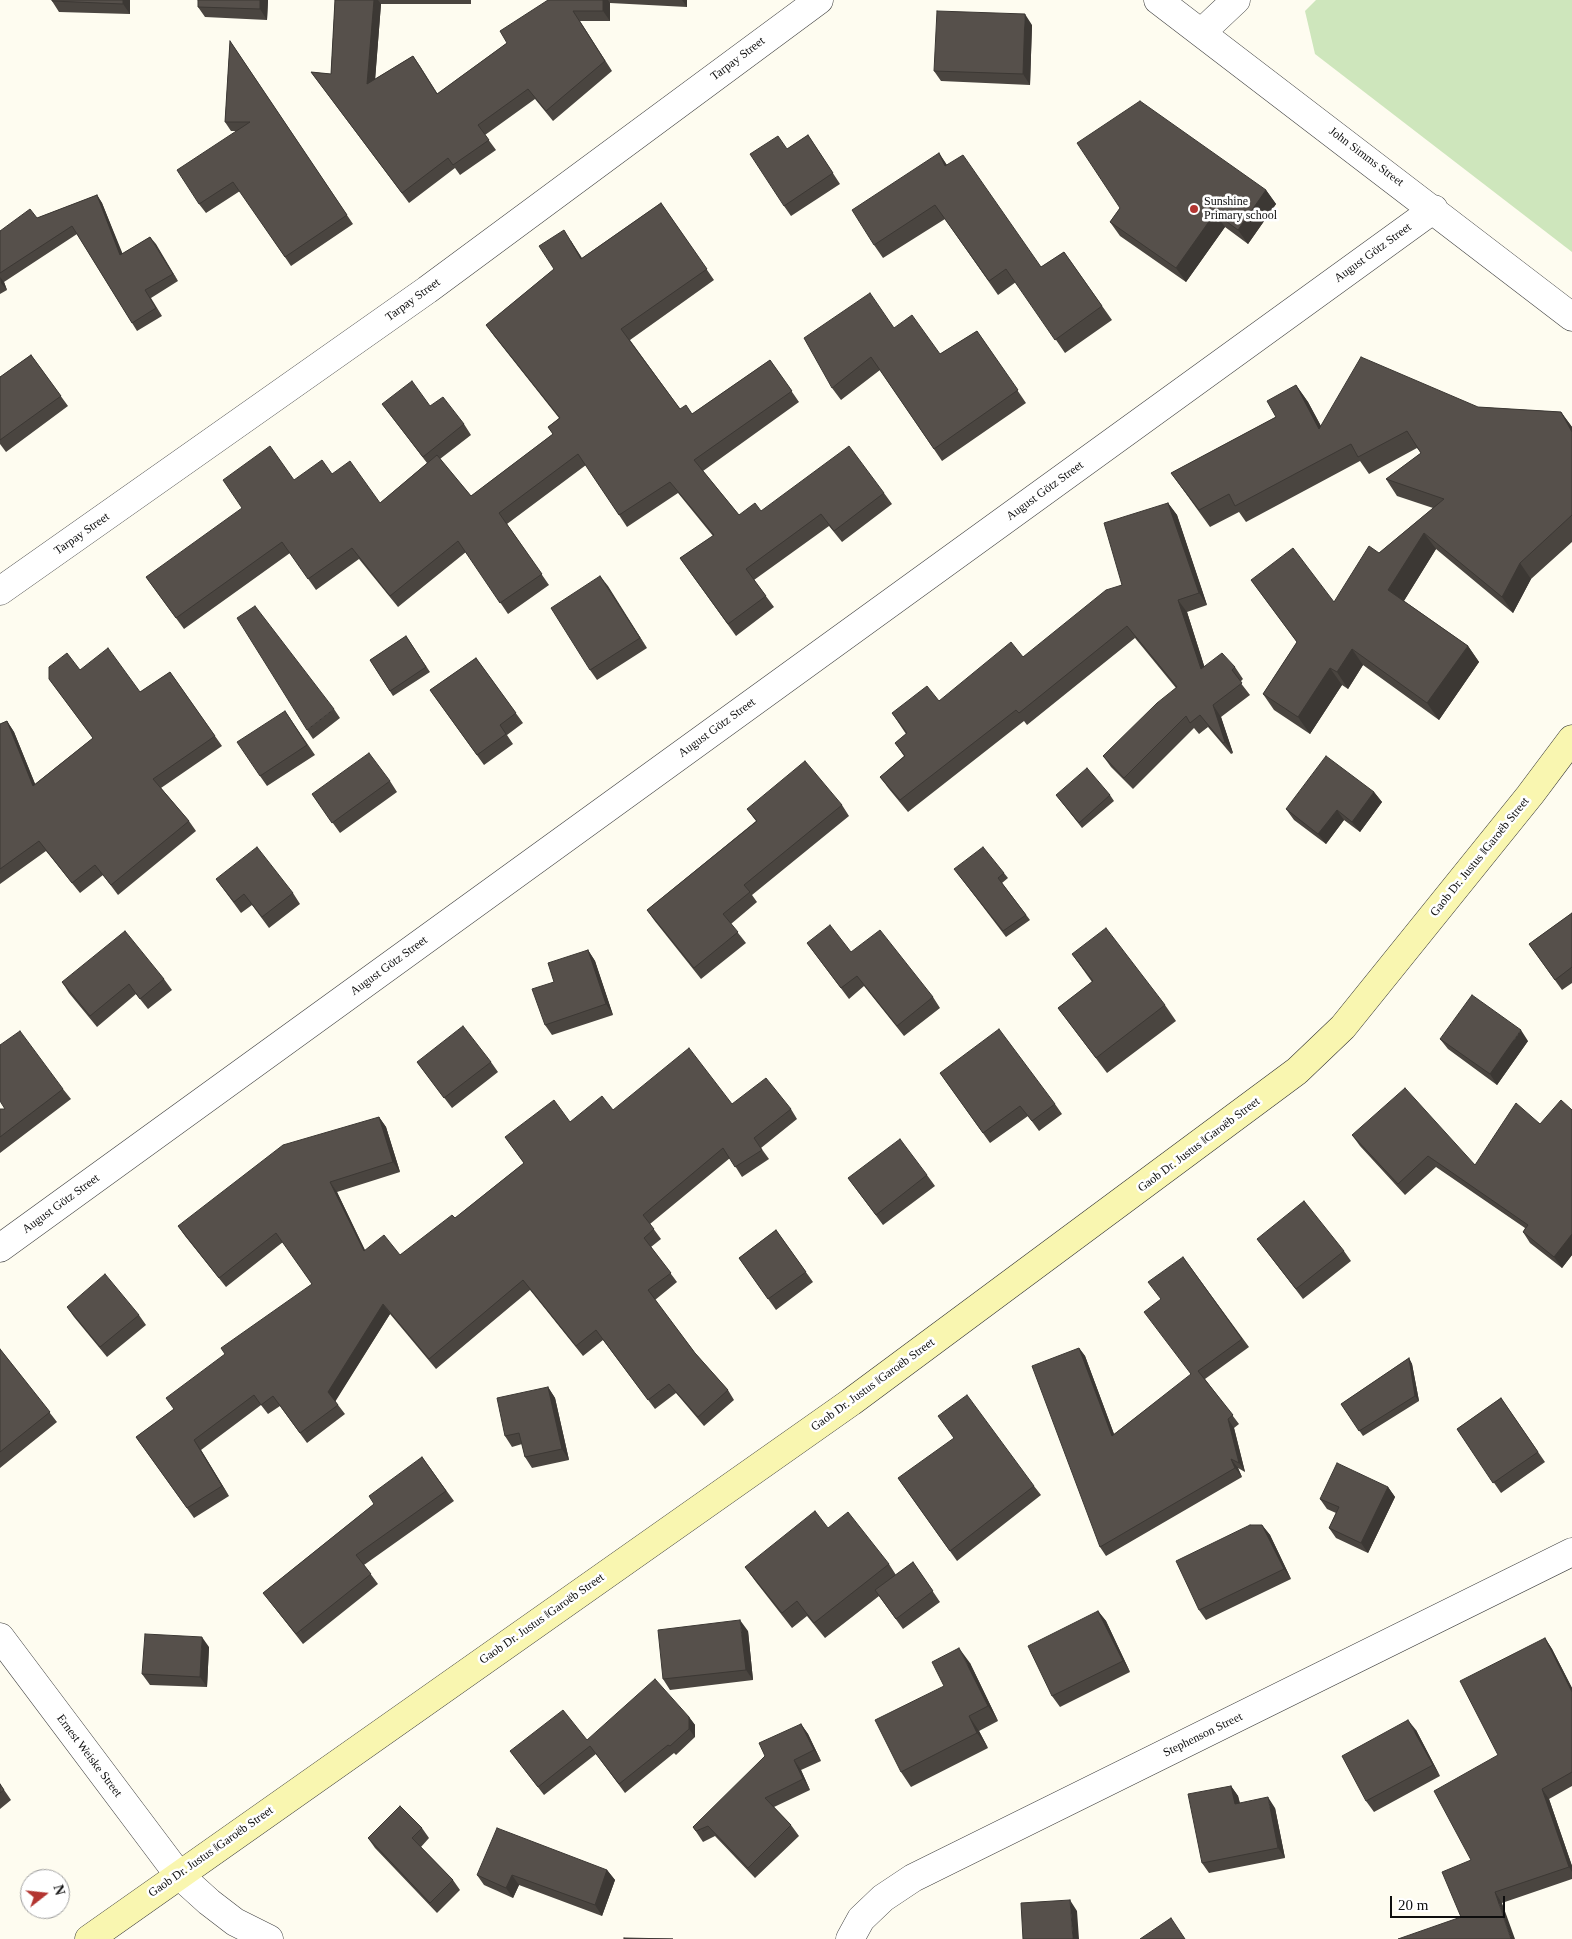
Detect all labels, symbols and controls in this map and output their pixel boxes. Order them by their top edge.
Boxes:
street label: Tarpay Street [708,34,768,84]
street label: John Simms Street [1326,124,1406,190]
place label: Sunshine Primary school [1204,195,1277,223]
marker: Sunshine Primary school [1188,203,1200,215]
street label: August Götz Street [1332,220,1414,286]
street label: Tarpay Street [383,275,443,325]
street label: August Götz Street [1004,458,1086,524]
street label: Tarpay Street [52,510,112,558]
street label: August Götz Street [676,695,758,761]
street label: Gaob Dr. Justus ǁGaroëb Street [1428,795,1532,919]
street label: August Götz Street [348,933,430,999]
street label: Gaob Dr. Justus ǁGaroëb Street [1135,1094,1263,1196]
street label: August Götz Street [20,1171,102,1237]
street label: Gaob Dr. Justus ǁGaroëb Street [808,1335,938,1435]
street label: Gaob Dr. Justus ǁGaroëb Street [477,1570,607,1668]
street label: Stephenson Street [1161,1710,1245,1760]
street label: Ernest Weiske Street [53,1712,125,1800]
street label: Gaob Dr. Justus ǁGaroëb Street [146,1803,276,1901]
north arrow [20,1869,70,1919]
text: N [50,1883,68,1897]
scale bar [1392,1886,1507,1918]
text: 20 m [1398,1897,1428,1913]

